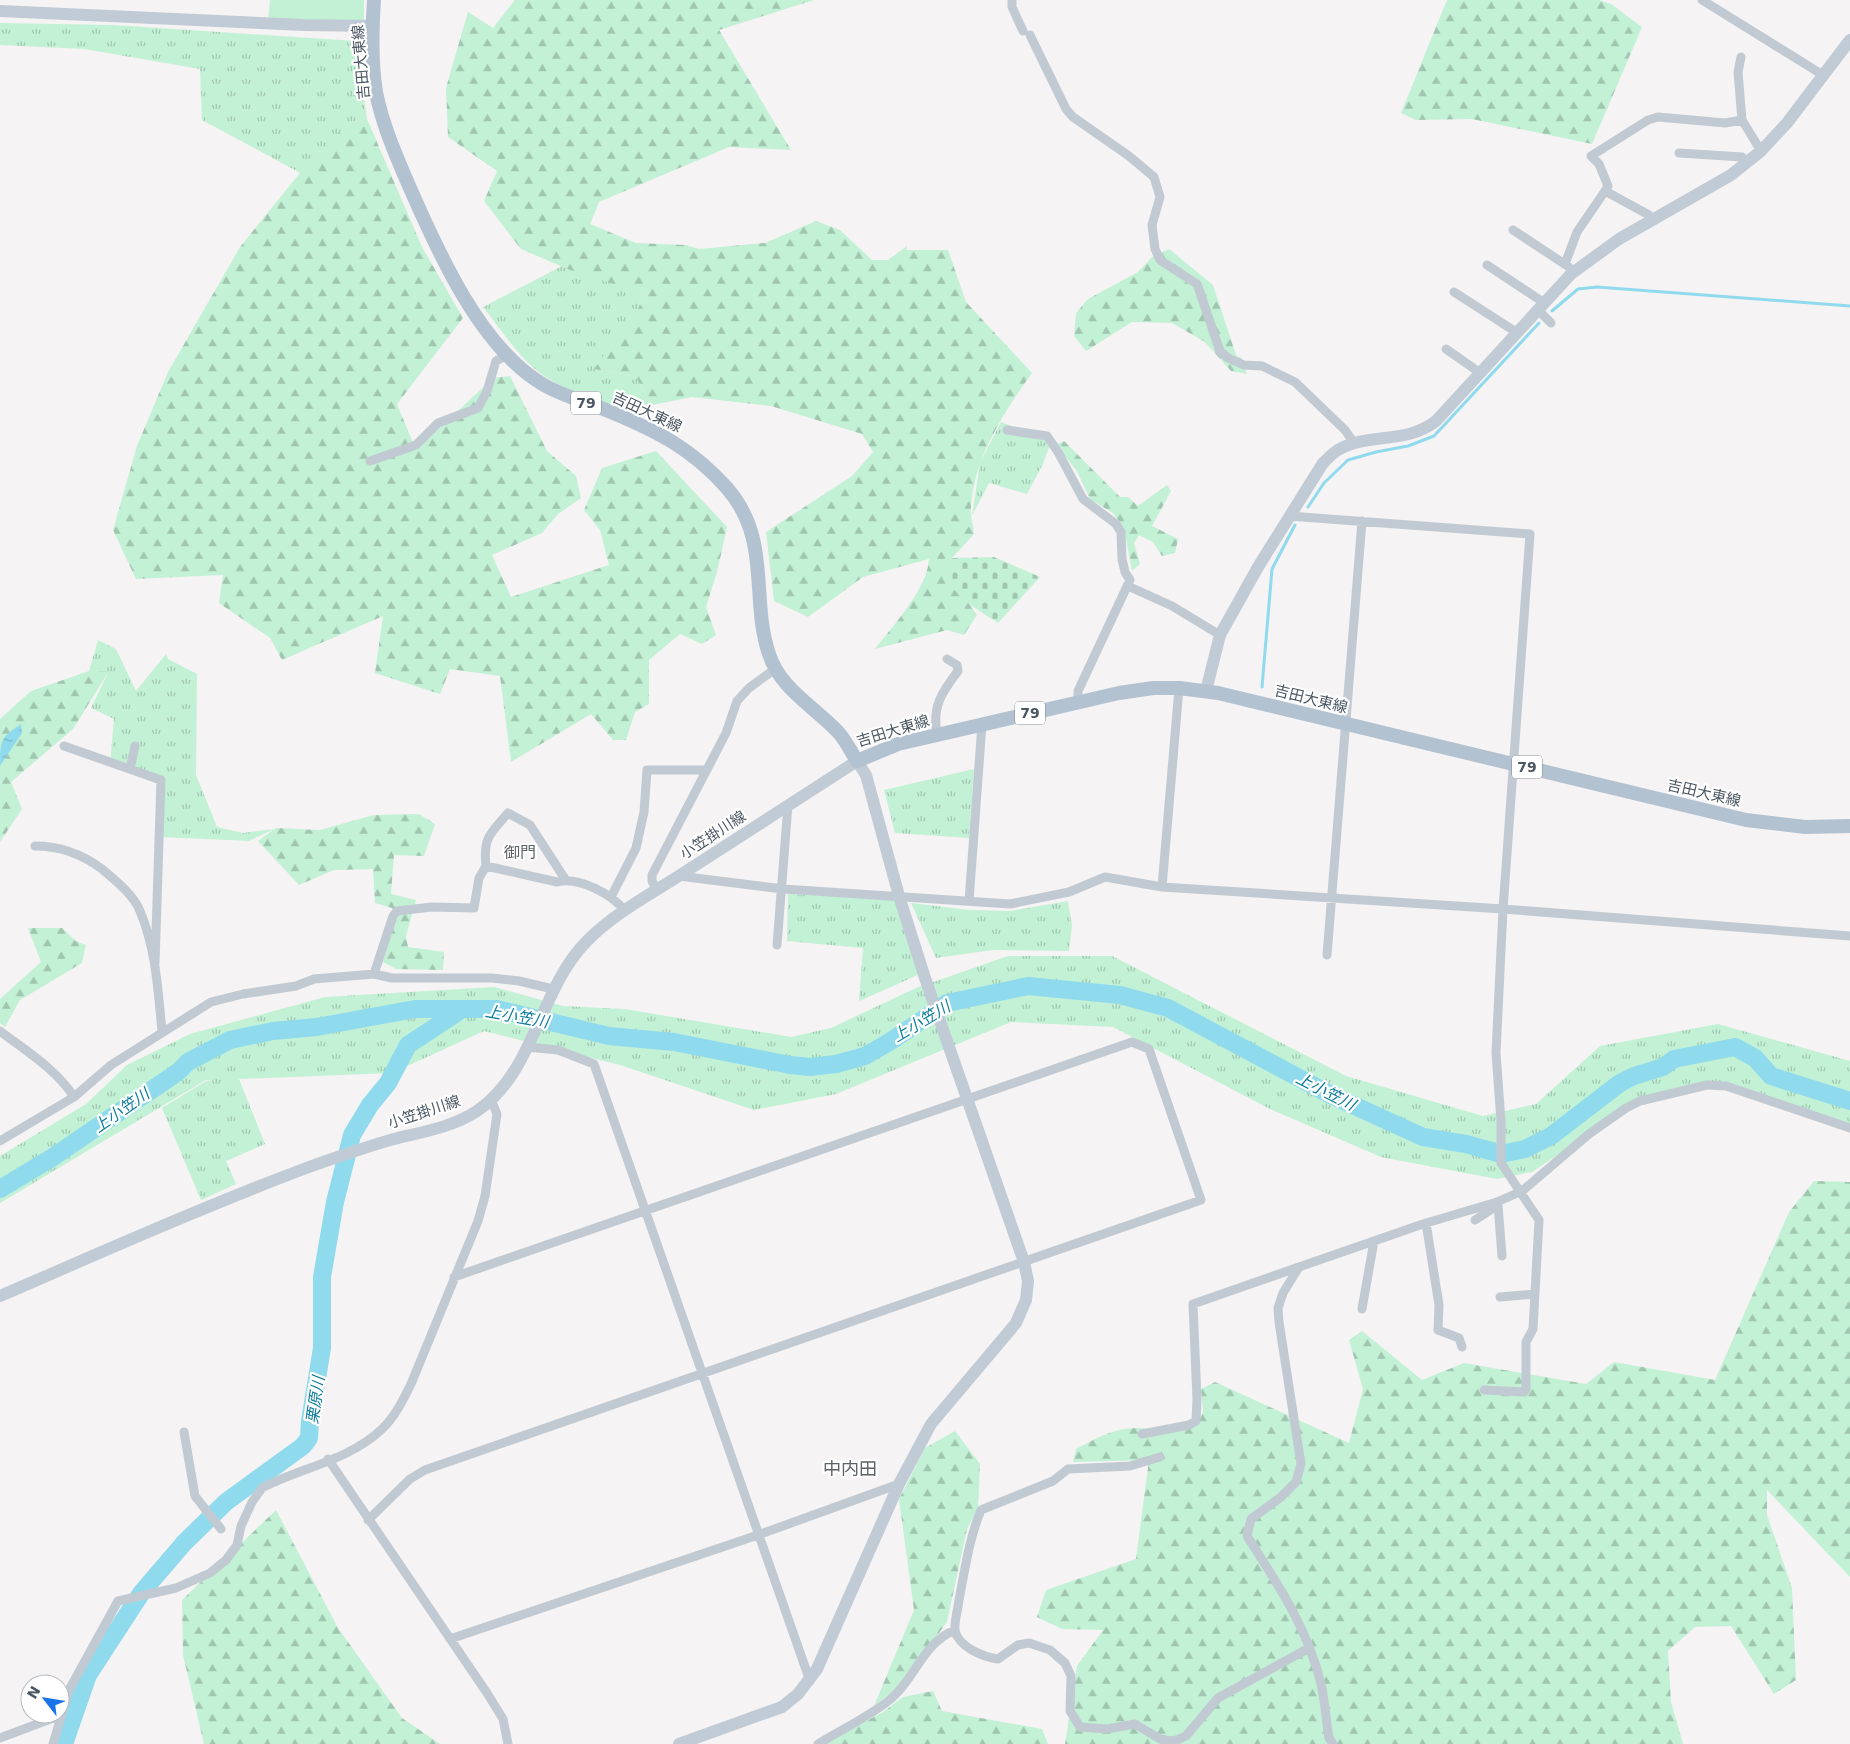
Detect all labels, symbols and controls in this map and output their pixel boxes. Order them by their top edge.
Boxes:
street label: 吉田大東線 [349,24,373,100]
street label: 吉田大東線 [609,388,685,436]
road number: 79 [571,392,601,414]
street label: 吉田大東線 [1272,681,1350,717]
road number: 79 [1015,701,1045,724]
street label: 吉田大東線 [854,711,932,751]
road number: 79 [1512,756,1542,779]
street label: 吉田大東線 [1665,776,1743,810]
street label: 小笠掛川線 [677,807,749,863]
district label: 御門 [504,843,536,862]
water label: 上小笠川 [889,996,955,1046]
water label: 上小笠川 [484,1002,552,1032]
water label: 上小笠川 [1293,1068,1360,1115]
water label: 上小笠川 [90,1083,155,1137]
street label: 小笠掛川線 [386,1092,462,1132]
water label: 栗原川 [303,1373,329,1425]
district label: 中内田 [823,1458,877,1479]
north arrow [20,1674,70,1724]
text: N [24,1683,44,1701]

